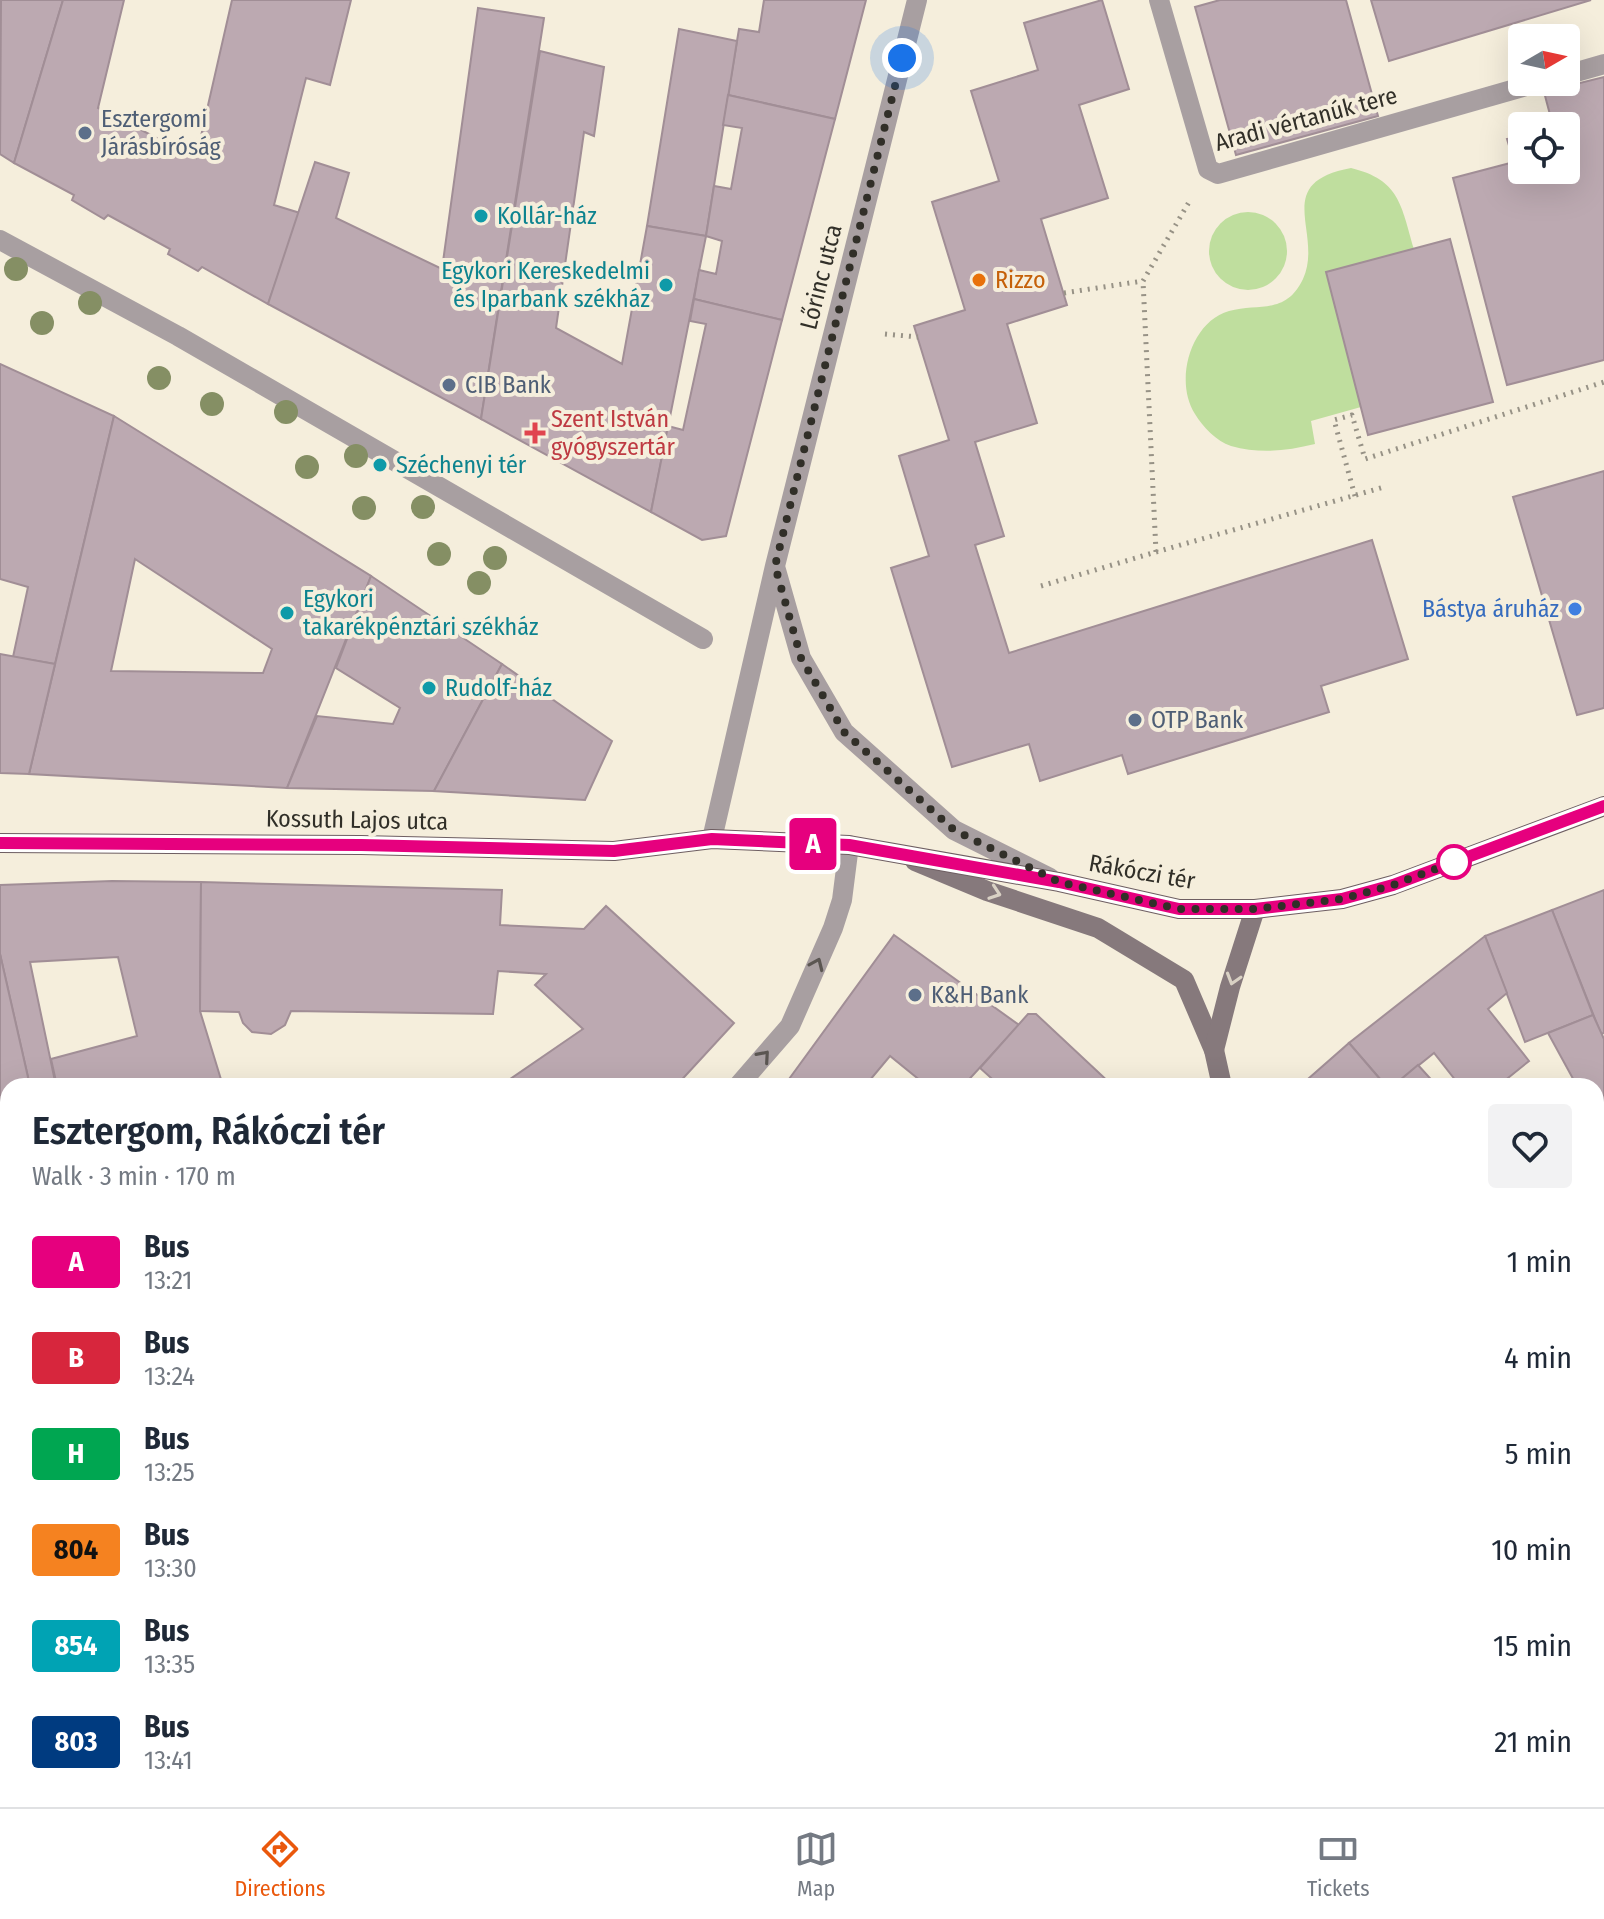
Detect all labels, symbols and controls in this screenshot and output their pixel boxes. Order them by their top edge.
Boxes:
north arrow [1508,24,1580,96]
map controls [1508,24,1580,184]
your location [882,38,922,78]
street label: Aradi vértanúk tere [1212,81,1400,157]
place label: Esztergomi Járásbíróság [101,105,222,161]
button: locate [1508,112,1580,184]
marker: Esztergomi Járásbíróság [76,124,94,142]
place label: Kollár-ház [497,202,597,230]
marker: Kollár-ház [472,207,490,225]
street label: Lőrinc utca [794,221,848,333]
place label: Egykori Kereskedelmi és Iparbank székház [441,257,650,313]
place label: Rizzo [995,266,1046,294]
marker: Rizzo [970,271,988,289]
marker: Egykori Kereskedelmi és Iparbank székház [657,276,675,294]
place label: CIB Bank [465,371,552,399]
marker: CIB Bank [440,376,458,394]
place label: Szent István gyógyszertár [551,405,676,461]
marker: Szent István gyógyszertár [526,424,544,442]
place label: Széchenyi tér [396,451,527,479]
marker: Széchenyi tér [371,456,389,474]
place label: Egykori takarékpénztári székház [303,585,539,641]
place label: Bástya áruház [1422,595,1559,623]
marker: Bástya áruház [1566,600,1584,618]
marker: Egykori takarékpénztári székház [278,604,296,622]
place label: Rudolf-ház [445,674,552,702]
marker: Rudolf-ház [420,679,438,697]
place label: OTP Bank [1151,706,1244,734]
marker: OTP Bank [1126,711,1144,729]
street label: Kossuth Lajos utca [266,804,448,836]
line badge: A [787,818,839,870]
text: A [805,827,821,860]
unlabelled marker [1437,845,1471,879]
street label: Rákóczi tér [1087,849,1198,895]
one-way arrow [987,883,1001,900]
one-way arrow [808,957,824,972]
one-way arrow [1226,971,1242,985]
place label: K&H Bank [931,981,1029,1009]
marker: K&H Bank [906,986,924,1004]
one-way arrow [754,1050,769,1065]
button: heart [1488,1104,1572,1188]
text: Esztergom, Rákóczi tér [32,1108,385,1154]
text: Walk · 3 min · 170 m [32,1161,236,1192]
text: Bus [144,1229,189,1265]
text: 1 min [1507,1244,1572,1280]
text: A [68,1245,84,1278]
text: 13:21 [144,1265,192,1296]
text: Bus [144,1325,189,1361]
text: 4 min [1504,1340,1572,1376]
text: B [68,1341,84,1374]
text: 13:24 [144,1361,195,1392]
text: Bus [144,1421,189,1457]
text: 5 min [1505,1436,1572,1472]
text: H [68,1437,84,1470]
text: 13:25 [144,1457,195,1488]
text: Bus [144,1517,189,1553]
text: 10 min [1491,1532,1572,1568]
text: 804 [54,1533,98,1566]
text: 13:30 [144,1553,197,1584]
text: Bus [144,1613,189,1649]
text: 15 min [1493,1628,1572,1664]
text: 854 [55,1629,97,1662]
text: 13:35 [144,1649,195,1680]
text: Bus [144,1709,189,1745]
text: 21 min [1494,1724,1572,1760]
text: 803 [54,1725,98,1758]
text: 13:41 [144,1745,193,1776]
tab: Directions [234,1827,325,1902]
tab: Map [794,1827,838,1902]
tab: Tickets [1307,1827,1370,1902]

